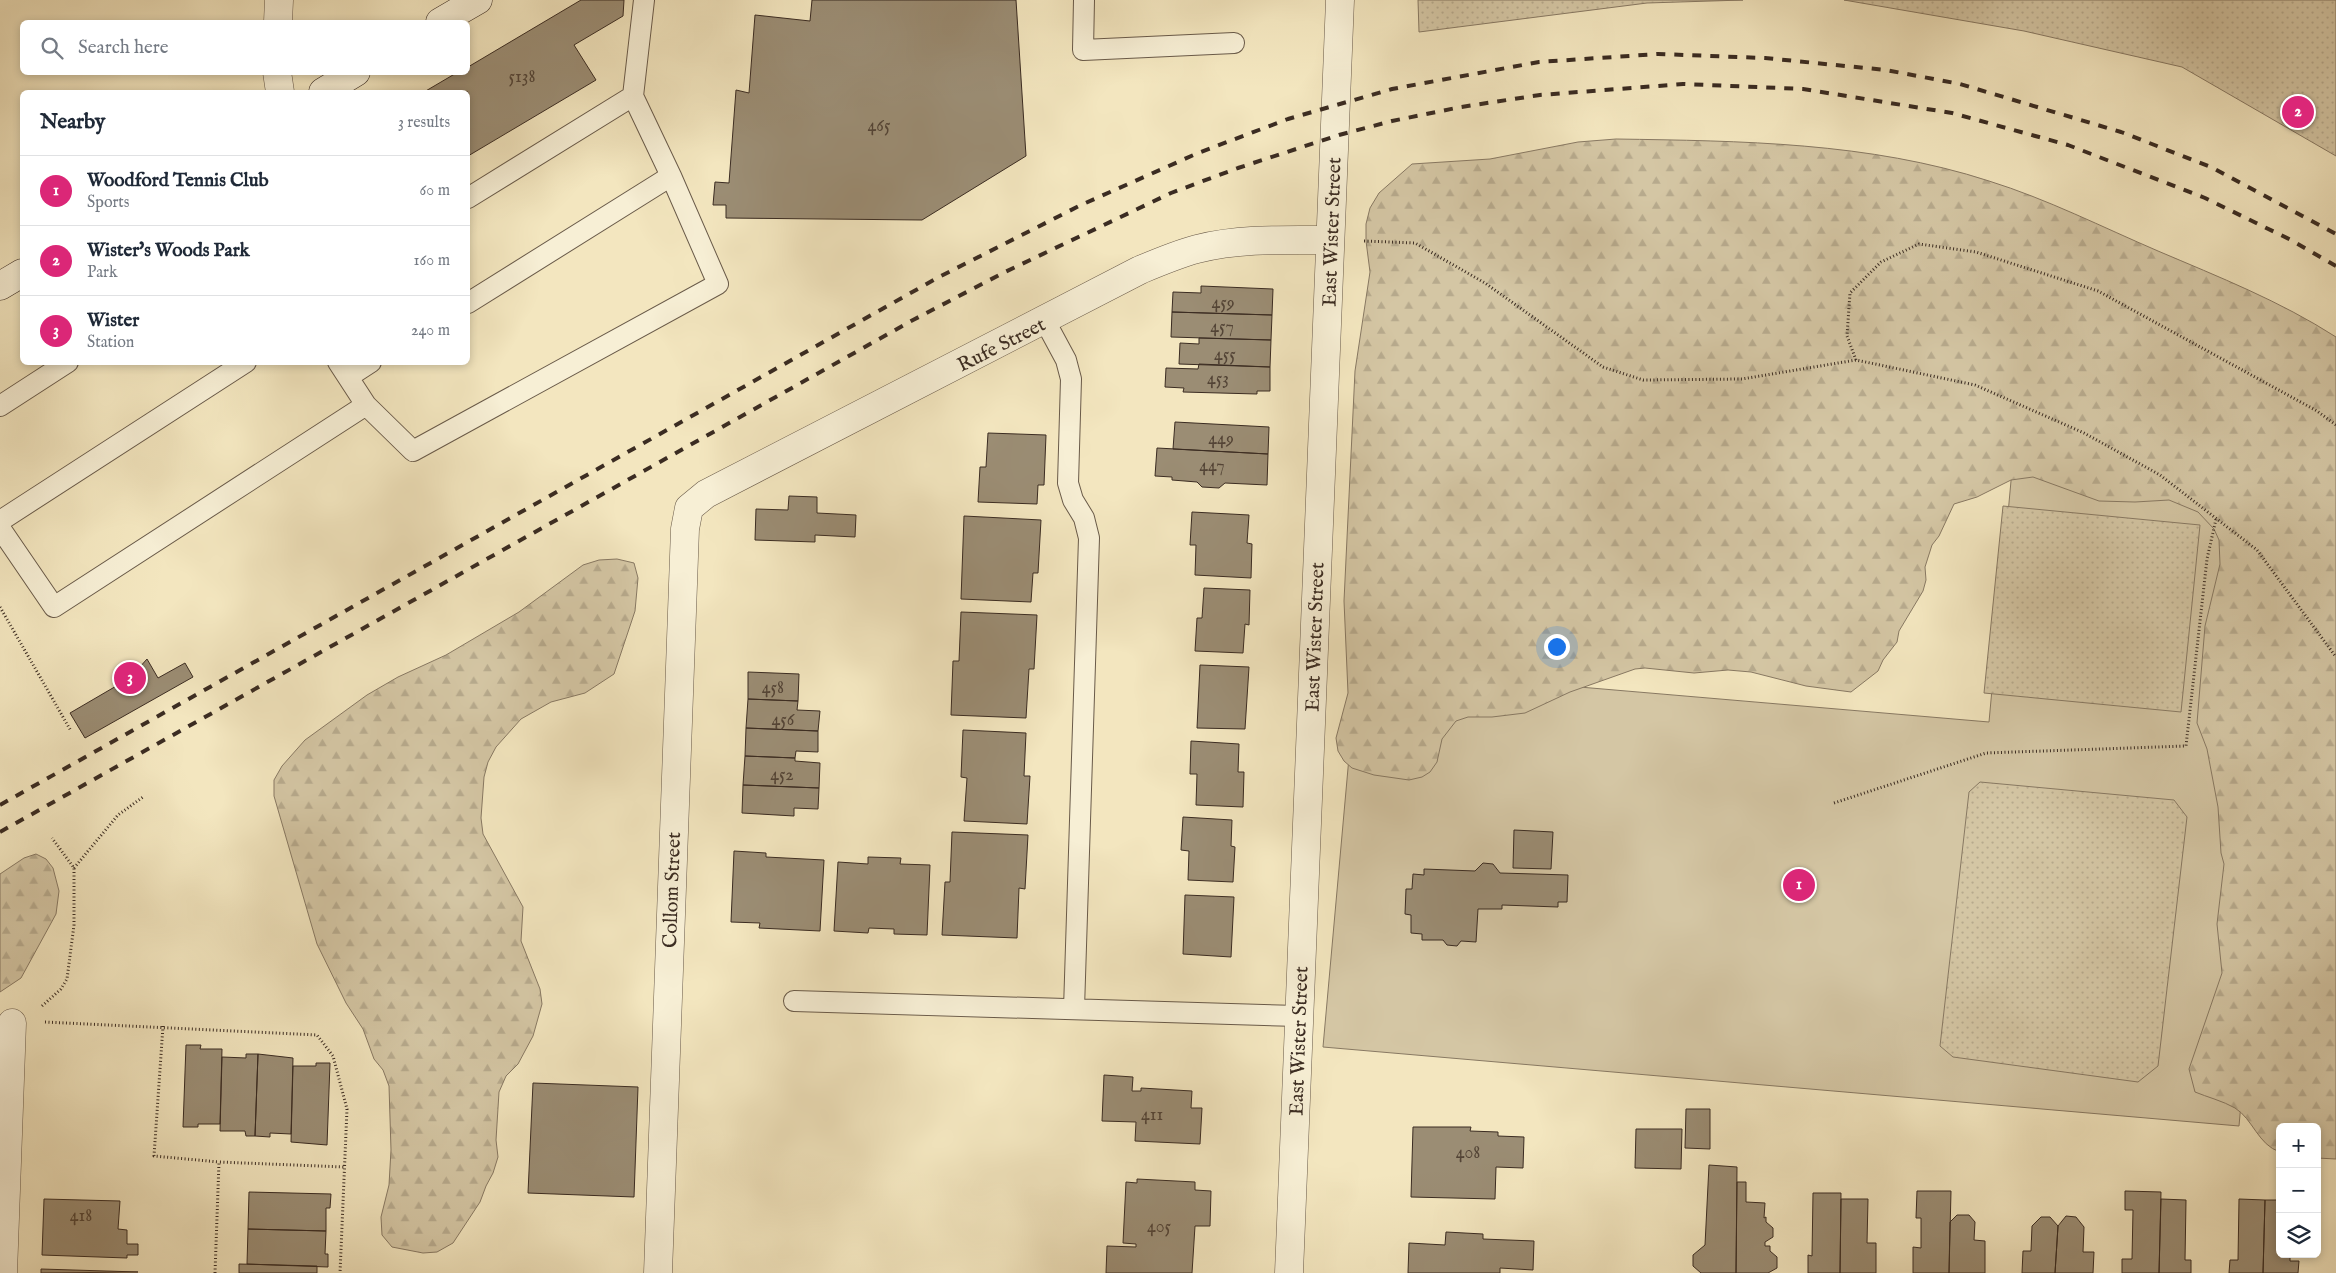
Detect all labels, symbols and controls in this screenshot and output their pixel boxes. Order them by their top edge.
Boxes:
search box [20,20,470,75]
icon: search [38,34,66,62]
text: Search here [78,36,169,60]
house number: 5138 [508,66,536,89]
pin: 2 [2282,93,2314,131]
text: Nearby [40,109,105,136]
text: 3 results [398,113,450,133]
house number: 465 [868,115,891,138]
street label: East Wister Street [1317,157,1348,307]
text: Woodford Tennis Club [87,169,269,193]
text: 1 [53,181,59,201]
text: 60 m [420,181,450,201]
text: Sports [87,193,129,213]
text: Wister's Woods Park [87,239,250,263]
text: 2 [52,251,60,271]
text: 160 m [414,251,450,271]
text: Park [87,263,117,283]
house number: 459 [1211,292,1235,315]
text: Wister [87,309,139,333]
street label: Rufe Street [953,312,1050,378]
house number: 457 [1210,316,1234,339]
text: 3 [53,321,59,341]
text: 240 m [411,321,450,341]
text: Station [87,333,134,353]
house number: 455 [1214,344,1236,367]
house number: 453 [1207,368,1229,391]
house number: 449 [1208,428,1234,451]
house number: 447 [1199,455,1225,478]
street label: East Wister Street [1300,562,1331,712]
your location [1544,634,1570,660]
pin: 3 [114,659,146,697]
house number: 458 [762,677,784,700]
house number: 456 [772,709,795,732]
house number: 452 [770,764,794,787]
street label: Collom Street [658,831,687,949]
pin: 1 [1783,866,1815,904]
street label: East Wister Street [1284,966,1315,1116]
house number: 411 [1141,1104,1163,1127]
map controls [2276,1123,2321,1258]
button: + [2276,1123,2321,1168]
house number: 408 [1456,1142,1480,1165]
button: − [2276,1168,2321,1213]
house number: 418 [70,1205,92,1228]
button: layers [2276,1213,2321,1258]
house number: 405 [1147,1216,1172,1239]

